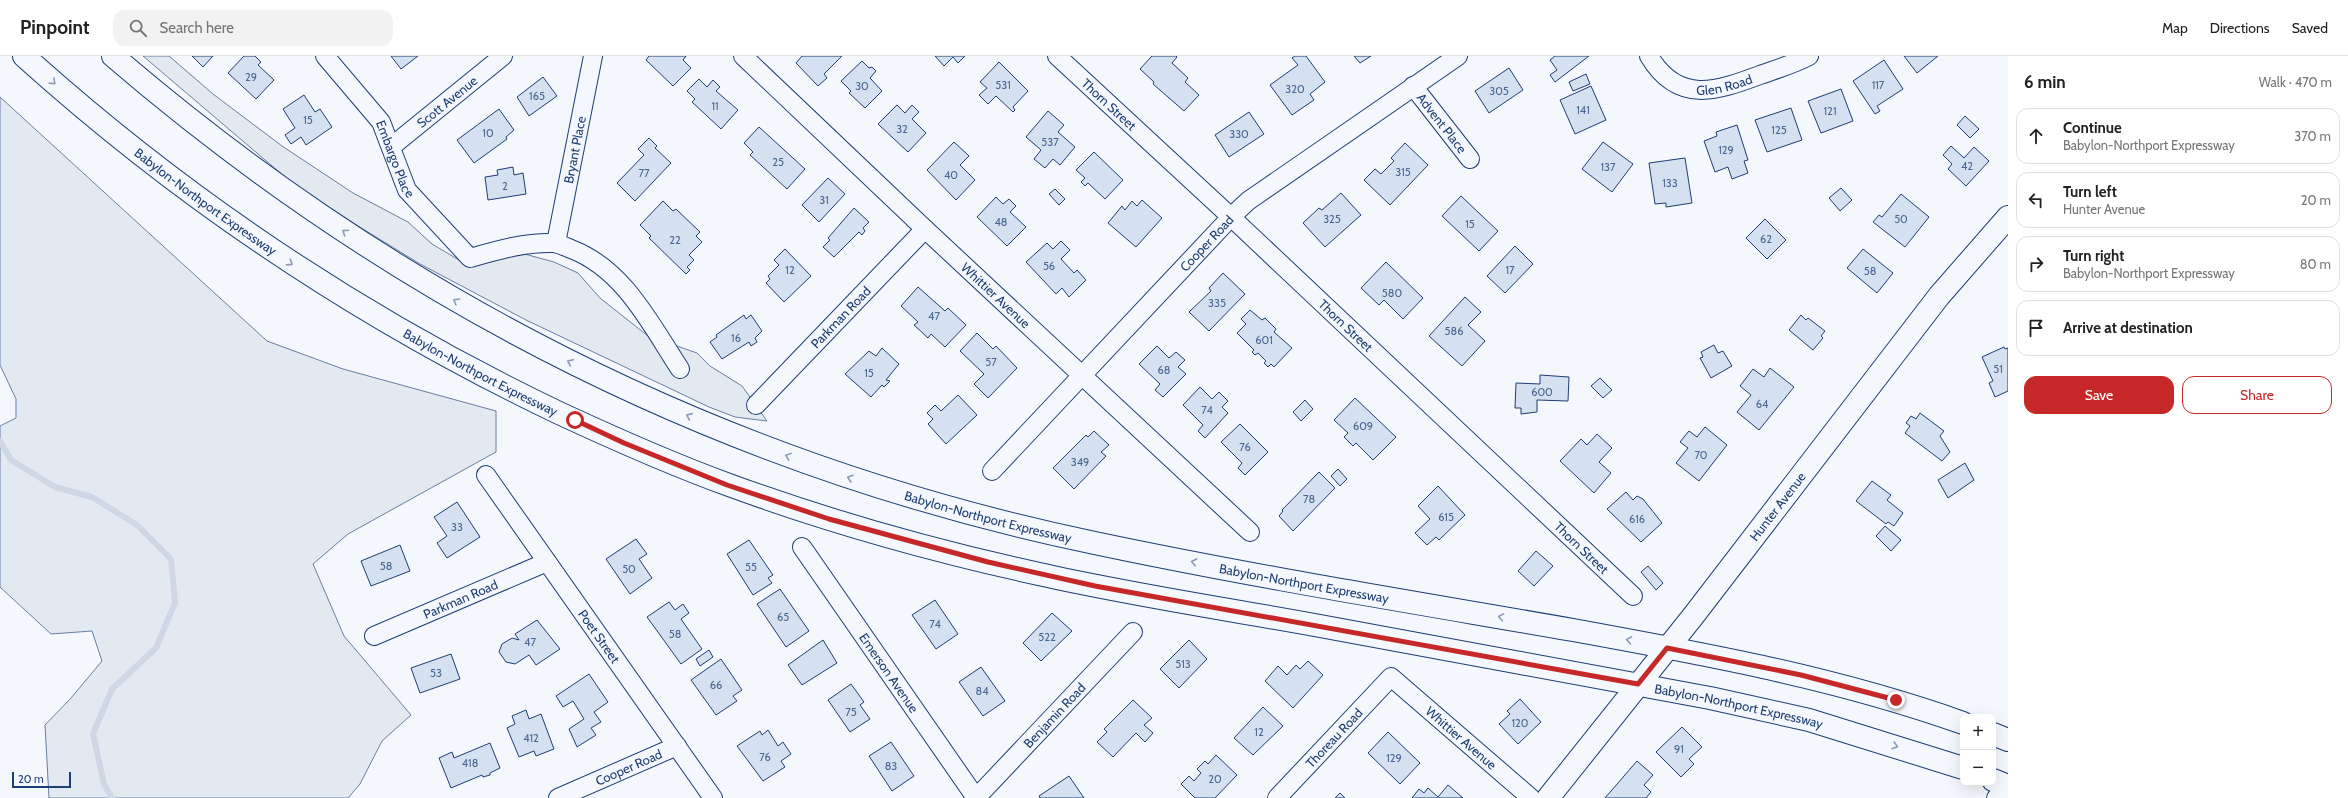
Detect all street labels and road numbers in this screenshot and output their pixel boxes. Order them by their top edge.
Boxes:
street label: Glen Road [1696,71,1754,98]
street label: Scott Avenue [413,72,481,131]
street label: Thorn Street [1078,75,1140,134]
street label: Advent Place [1414,90,1471,156]
street label: Bryant Place [560,114,589,185]
street label: Embargo Place [373,118,418,201]
street label: Babylon-Northport Expressway [131,144,280,259]
street label: Cooper Road [1176,212,1237,274]
street label: Whittier Avenue [958,259,1034,331]
street label: Parkman Road [807,283,874,351]
street label: Thorn Street [1315,296,1377,355]
street label: Babylon-Northport Expressway [401,325,561,419]
street label: Hunter Avenue [1746,469,1809,544]
street label: Babylon-Northport Expressway [903,487,1074,546]
street label: Thorn Street [1551,518,1613,577]
street label: Babylon-Northport Expressway [1218,560,1391,606]
street label: Parkman Road [421,576,500,622]
street label: Poet Street [575,606,624,667]
street label: Emerson Avenue [856,630,923,716]
street label: Benjamin Road [1020,679,1089,751]
street label: Babylon-Northport Expressway [1653,680,1826,732]
street label: Whittier Avenue [1422,703,1500,773]
street label: Thoreau Road [1302,704,1366,771]
street label: Cooper Road [593,746,664,789]

